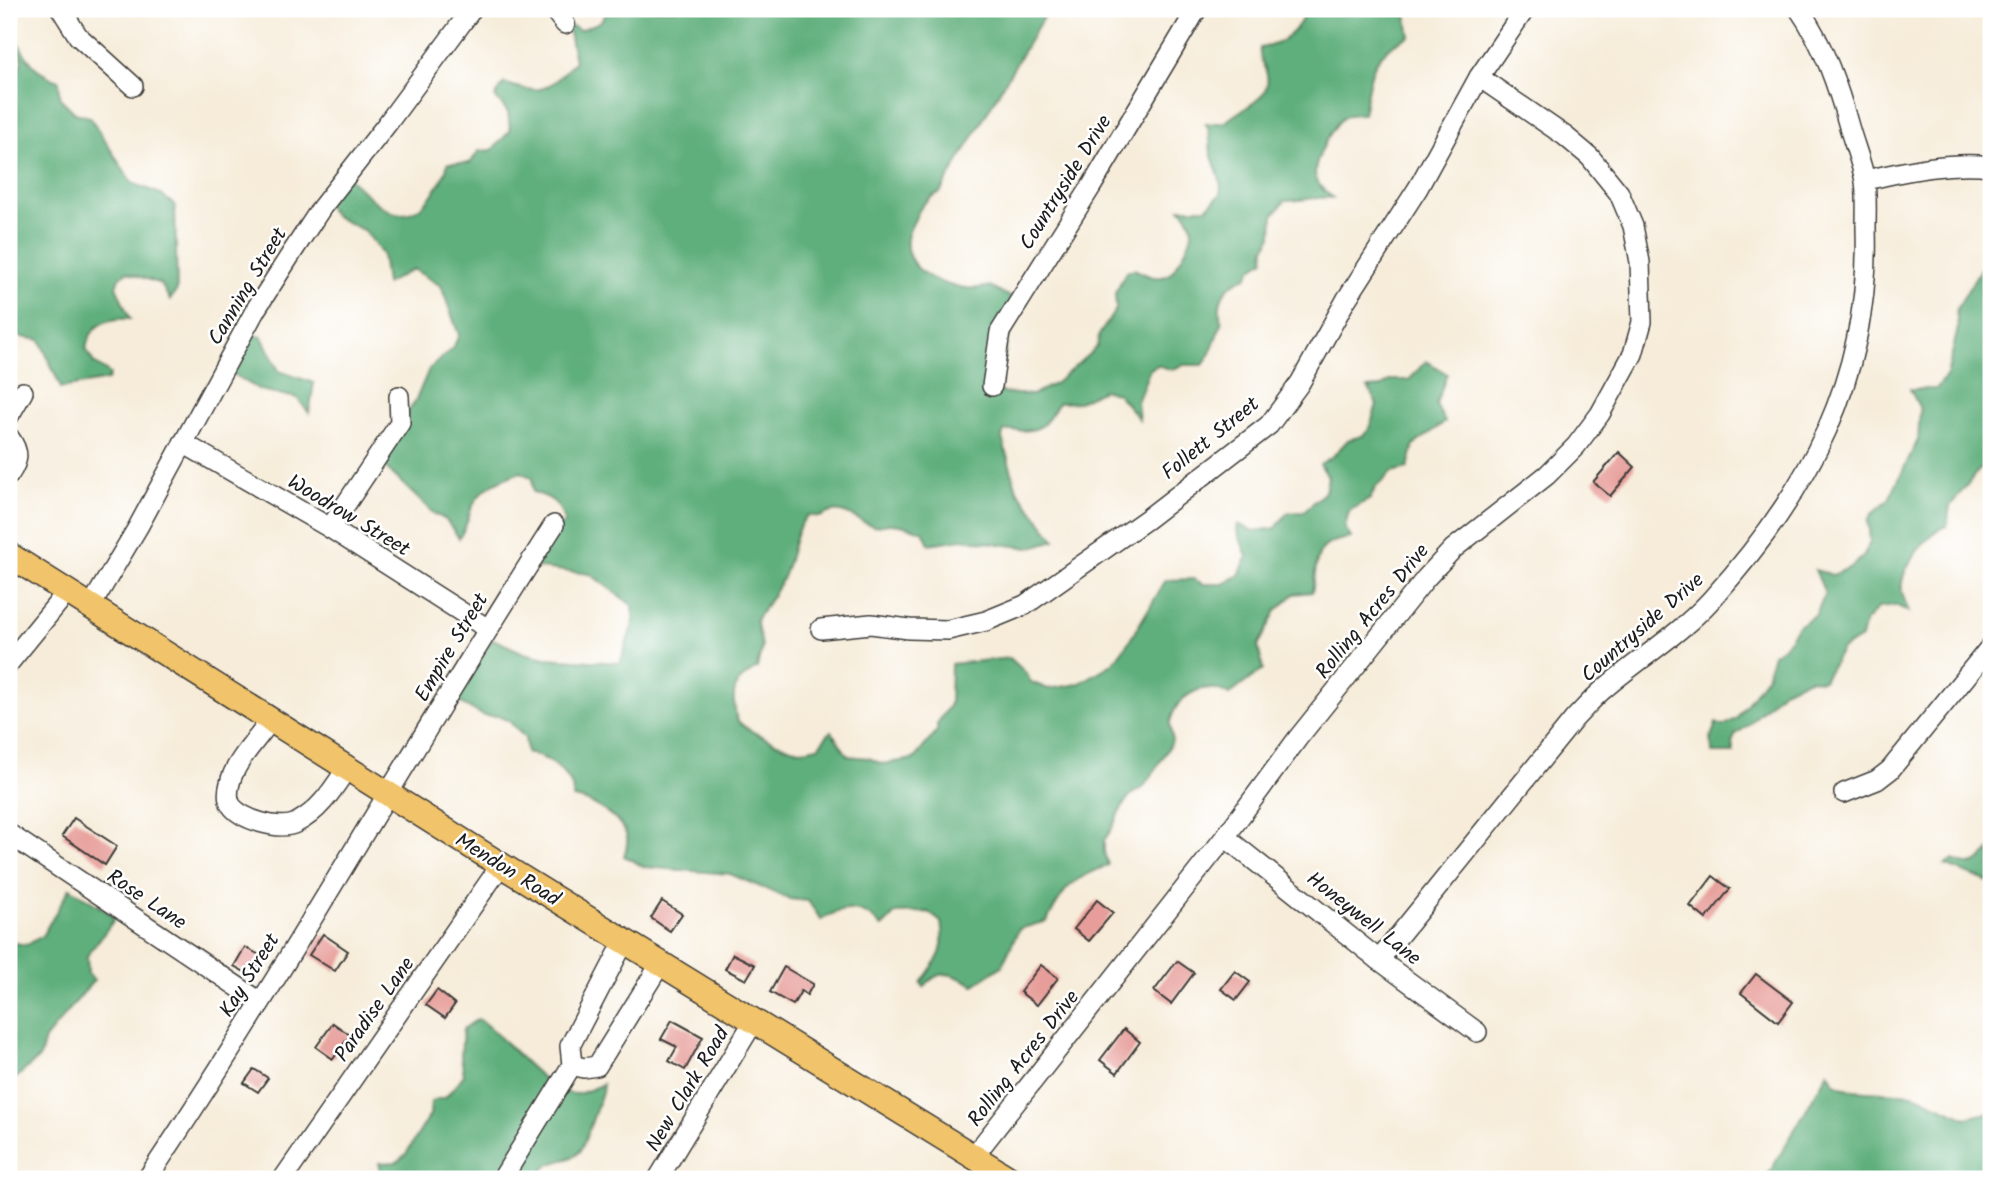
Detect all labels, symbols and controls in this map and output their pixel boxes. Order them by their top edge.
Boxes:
street label: Countryside Drive [1011,108,1121,257]
street label: Canning Street [200,221,297,352]
street label: Follett Street [1155,389,1268,489]
street label: Woodrow Street [280,467,417,566]
street label: Rolling Acres Drive [1308,536,1439,687]
street label: Countryside Drive [1574,565,1712,691]
street label: Empire Street [407,586,498,709]
street label: Mendon Road [448,825,567,916]
street label: Rose Lane [99,861,193,940]
street label: Honeywell Lane [1298,864,1428,975]
street label: Kay Street [211,927,290,1024]
street label: Paradise Lane [327,950,424,1069]
street label: Rolling Acres Drive [960,983,1089,1135]
street label: New Clark Road [638,1020,739,1159]

